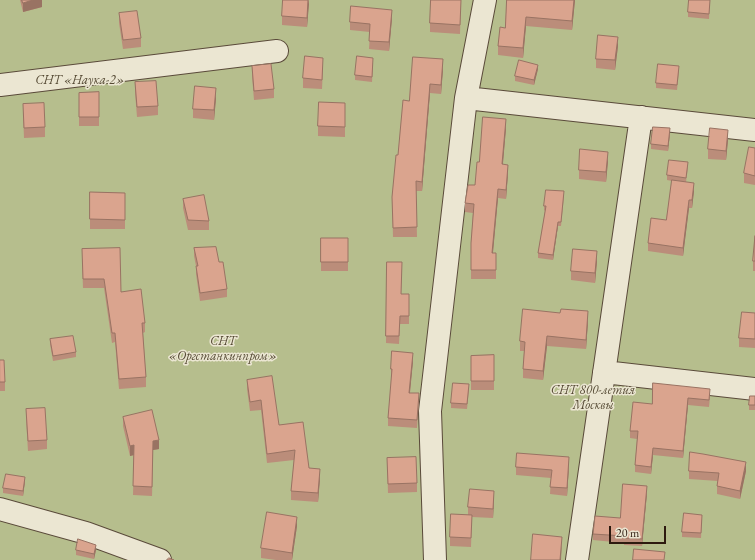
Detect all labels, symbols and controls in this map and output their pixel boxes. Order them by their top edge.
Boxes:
park label: СНТ «Наука-2» [35,72,125,88]
park label: СНТ «Оргстанкинпром» [169,333,277,364]
park label: СНТ 800-летия Москвы [551,382,635,413]
scale bar [611,518,668,544]
text: 20 m [616,525,639,541]

